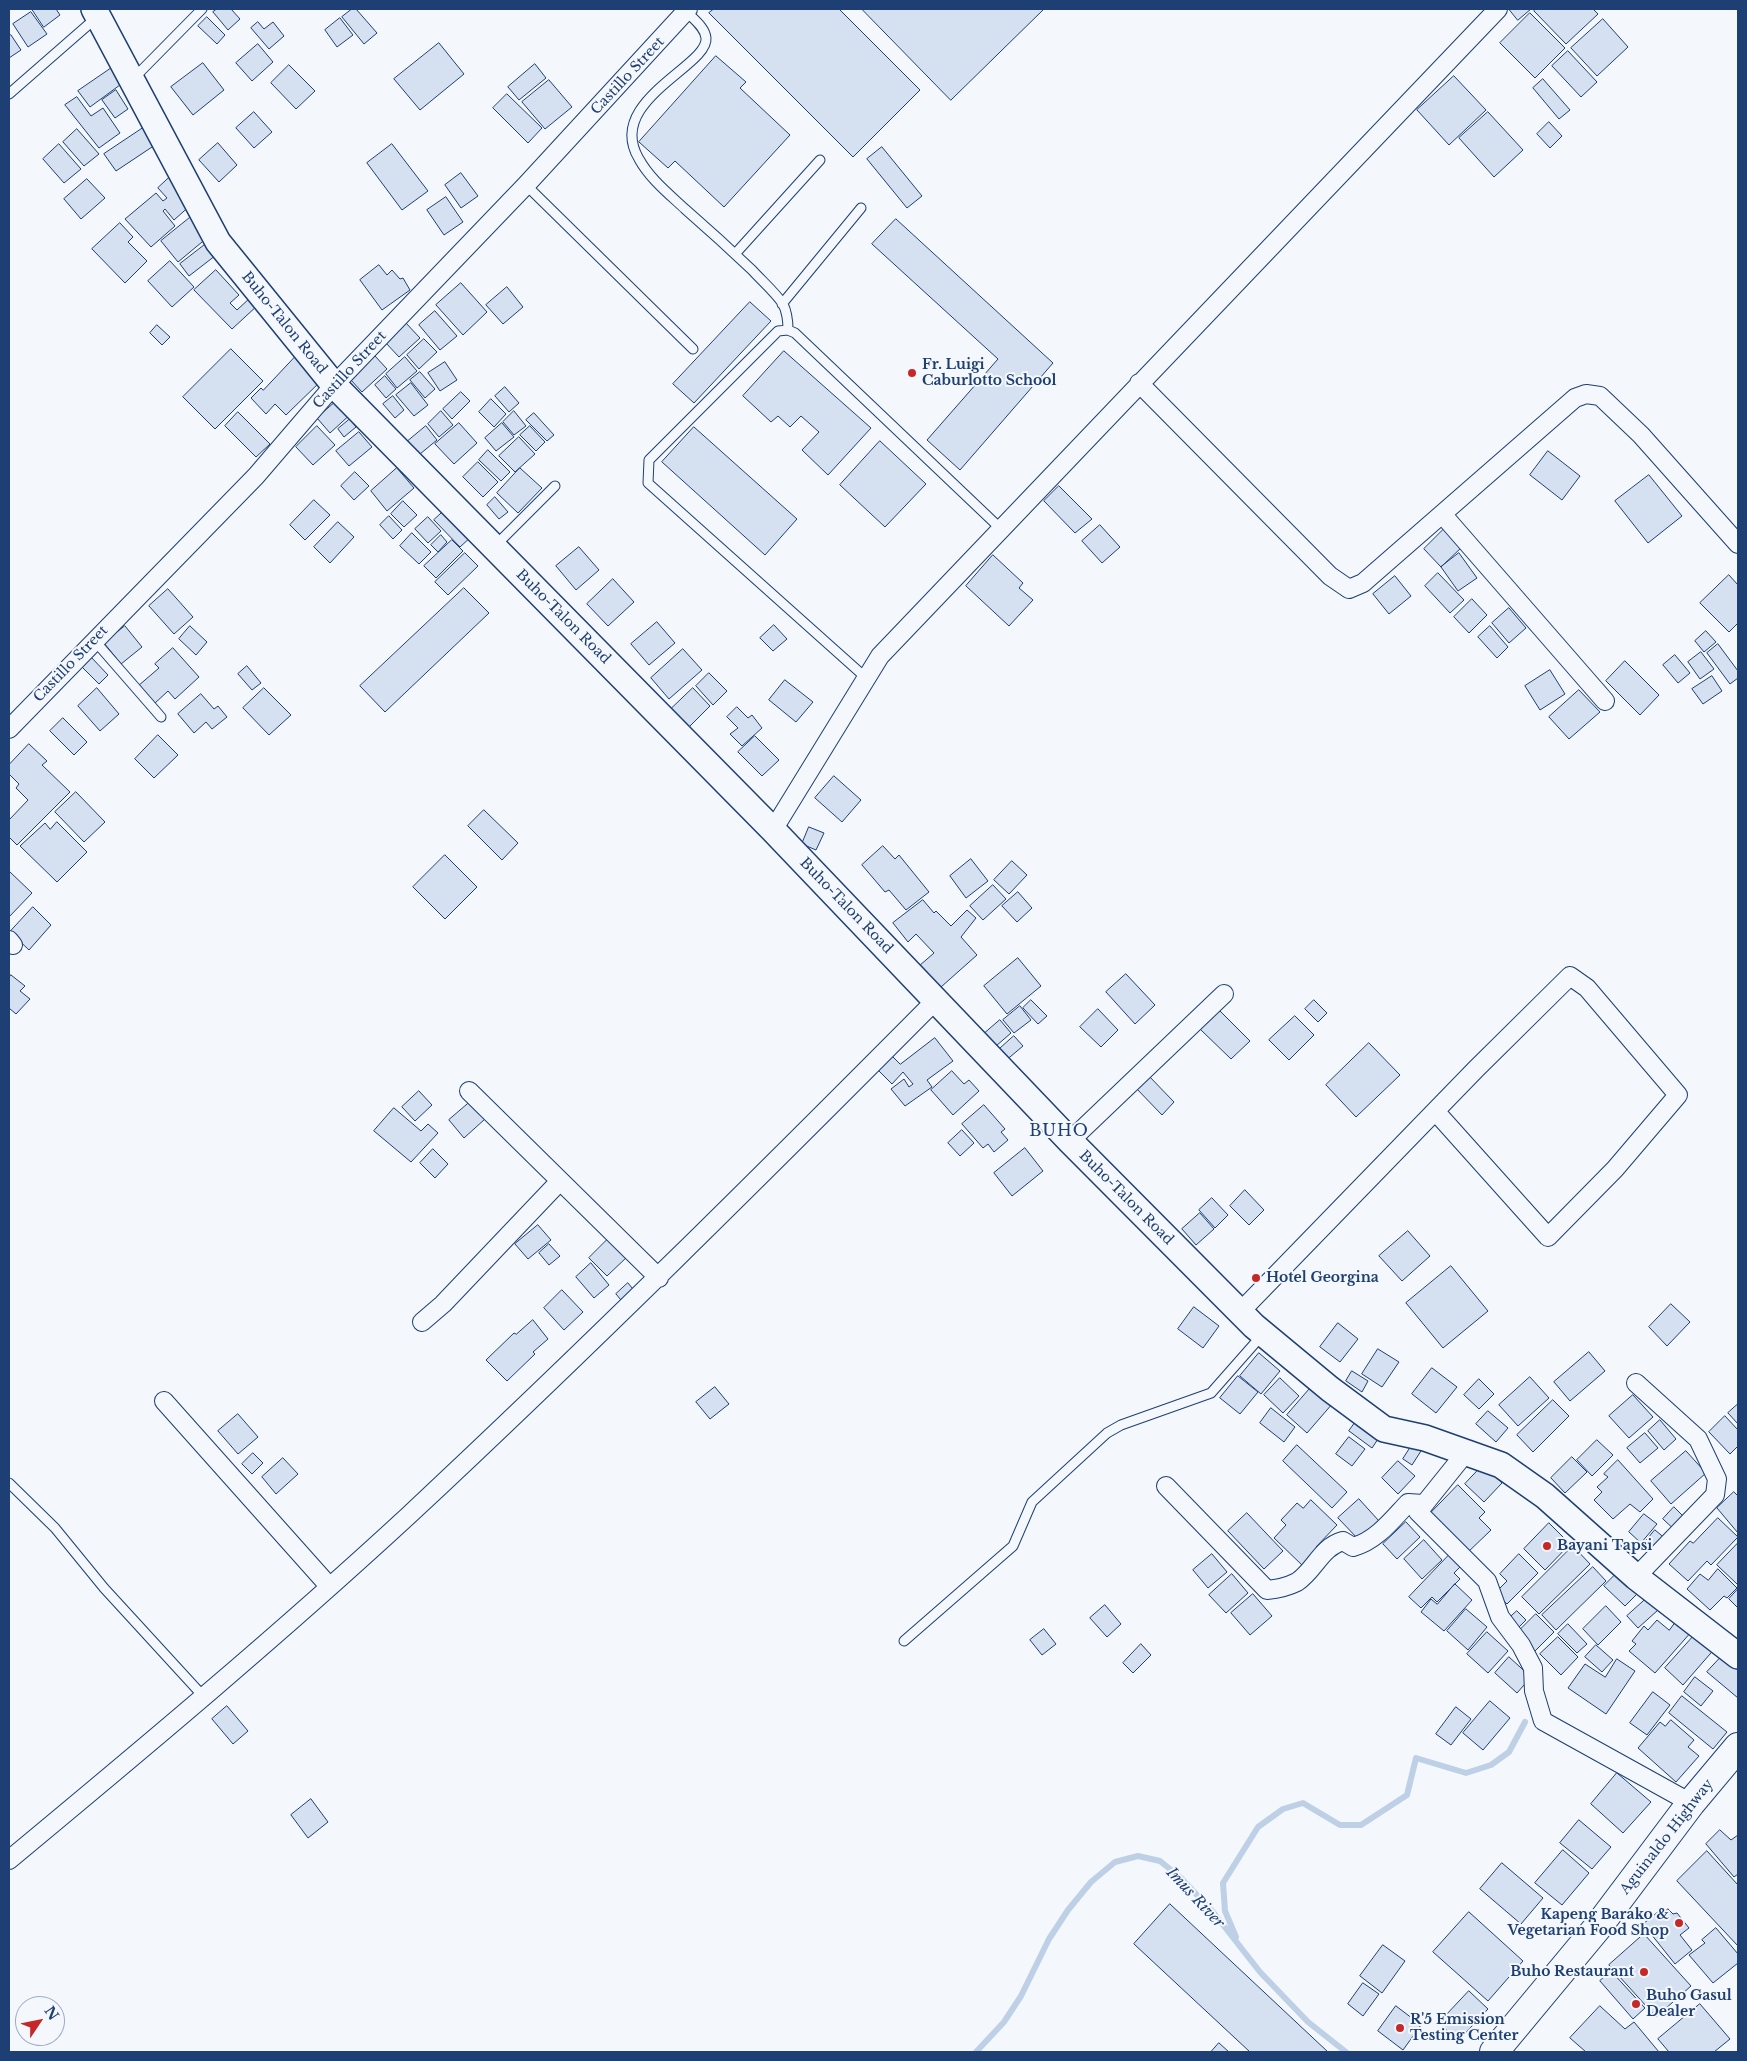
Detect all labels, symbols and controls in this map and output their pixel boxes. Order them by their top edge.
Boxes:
street label: Castillo Street [588,34,668,118]
street label: Buho-Talon Road [238,269,330,377]
street label: Castillo Street [310,328,390,412]
place label: Fr. Luigi Caburlotto School [922,357,1056,390]
marker: Fr. Luigi Caburlotto School [906,367,918,379]
street label: Buho-Talon Road [512,566,614,668]
street label: Castillo Street [30,622,112,706]
street label: Buho-Talon Road [796,855,896,957]
district label: BUHO [1029,1121,1089,1141]
street label: Buho-Talon Road [1075,1147,1177,1249]
place label: Hotel Georgina [1266,1270,1379,1286]
marker: Hotel Georgina [1250,1272,1262,1284]
place label: Bayani Tapsi [1557,1538,1652,1554]
marker: Bayani Tapsi [1541,1540,1553,1552]
street label: Aguinaldo Highway [1617,1776,1717,1898]
water label: Imus River [1162,1864,1228,1932]
place label: Kapeng Barako & Vegetarian Food Shop [1507,1907,1669,1940]
marker: Kapeng Barako & Vegetarian Food Shop [1673,1917,1685,1929]
place label: Buho Restaurant [1510,1964,1634,1980]
marker: Buho Restaurant [1638,1966,1650,1978]
place label: Buho Gasul Dealer [1646,1988,1732,2020]
north arrow [15,1996,65,2046]
marker: Buho Gasul Dealer [1630,1998,1642,2010]
text: N [40,2003,63,2024]
place label: R'5 Emission Testing Center [1410,2012,1518,2044]
marker: R'5 Emission Testing Center [1394,2022,1406,2034]

